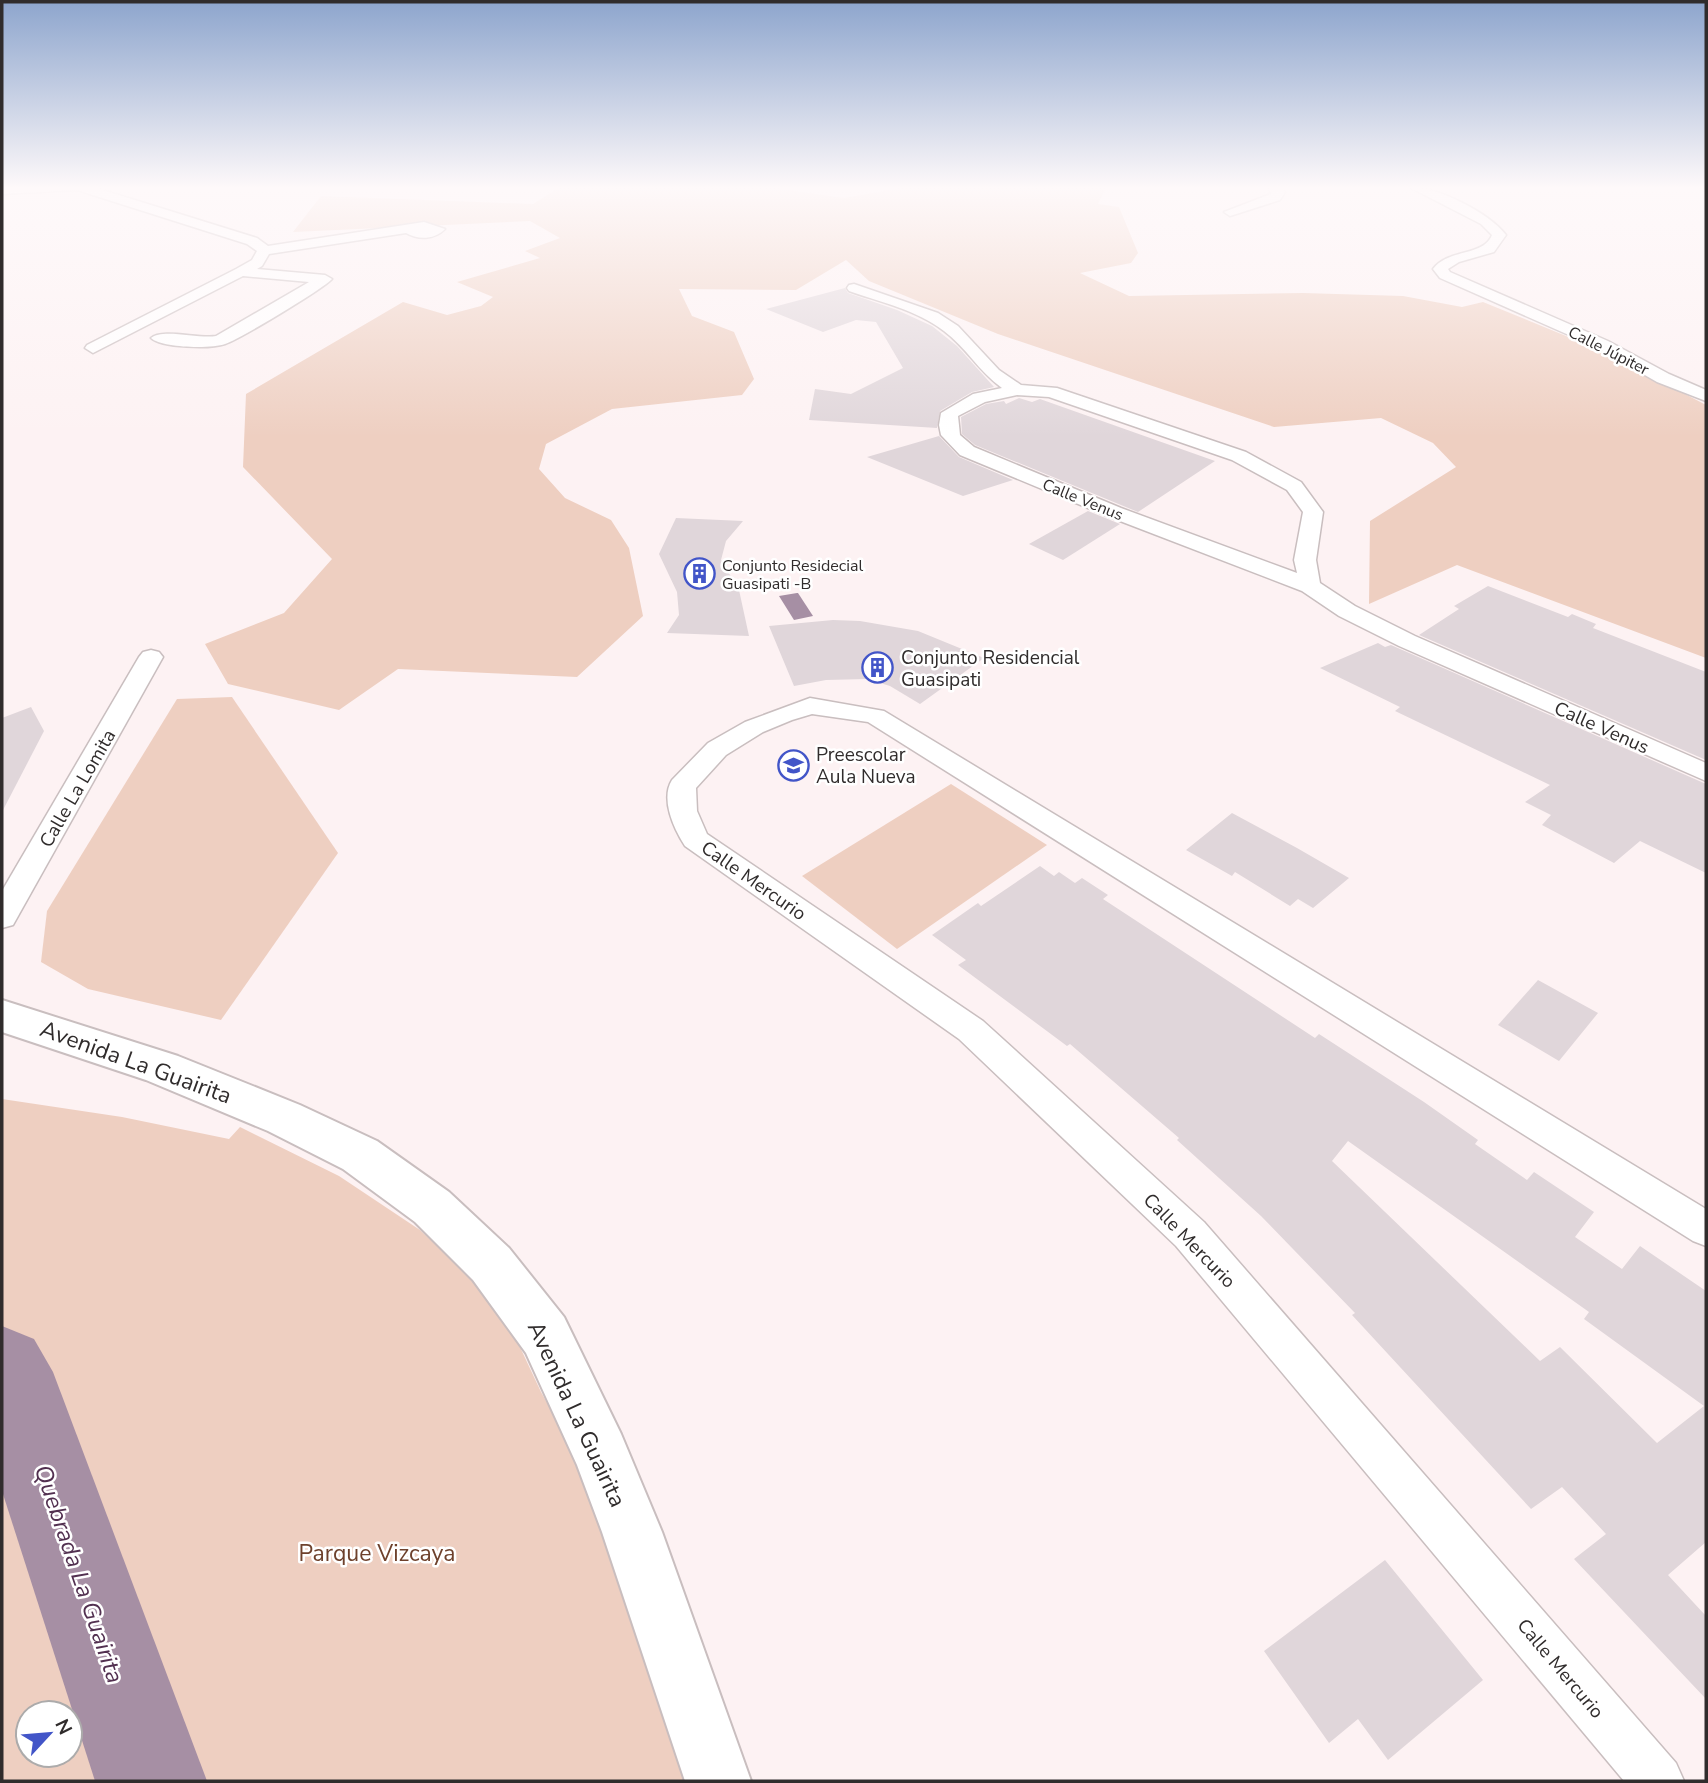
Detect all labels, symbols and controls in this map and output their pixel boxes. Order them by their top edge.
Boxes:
street label: Calle Júpiter [1564,321,1653,381]
street label: Calle Venus [1039,474,1126,526]
place label: Conjunto Residecial Guasipati -B [722,555,863,595]
building icon: Conjunto Residecial Guasipati -B [682,557,716,591]
place label: Conjunto Residencial Guasipati [901,645,1080,693]
building icon: Conjunto Residencial Guasipati [861,651,895,685]
street label: Calle Venus [1550,695,1653,760]
street label: Calle La Lomita [34,725,122,852]
place label: Preescolar Aula Nueva [816,742,915,790]
school or university icon: Preescolar Aula Nueva [776,748,810,782]
street label: Calle Mercurio [696,835,811,927]
street label: Avenida La Guairita [36,1013,236,1111]
street label: Calle Mercurio [1137,1187,1241,1294]
street label: Avenida La Guairita [520,1316,633,1512]
water label: Quebrada La Guairita [27,1460,131,1688]
park label: Parque Vizcaya [299,1538,455,1569]
street label: Calle Mercurio [1511,1613,1610,1724]
north arrow [14,1699,84,1769]
text: N [49,1715,78,1739]

